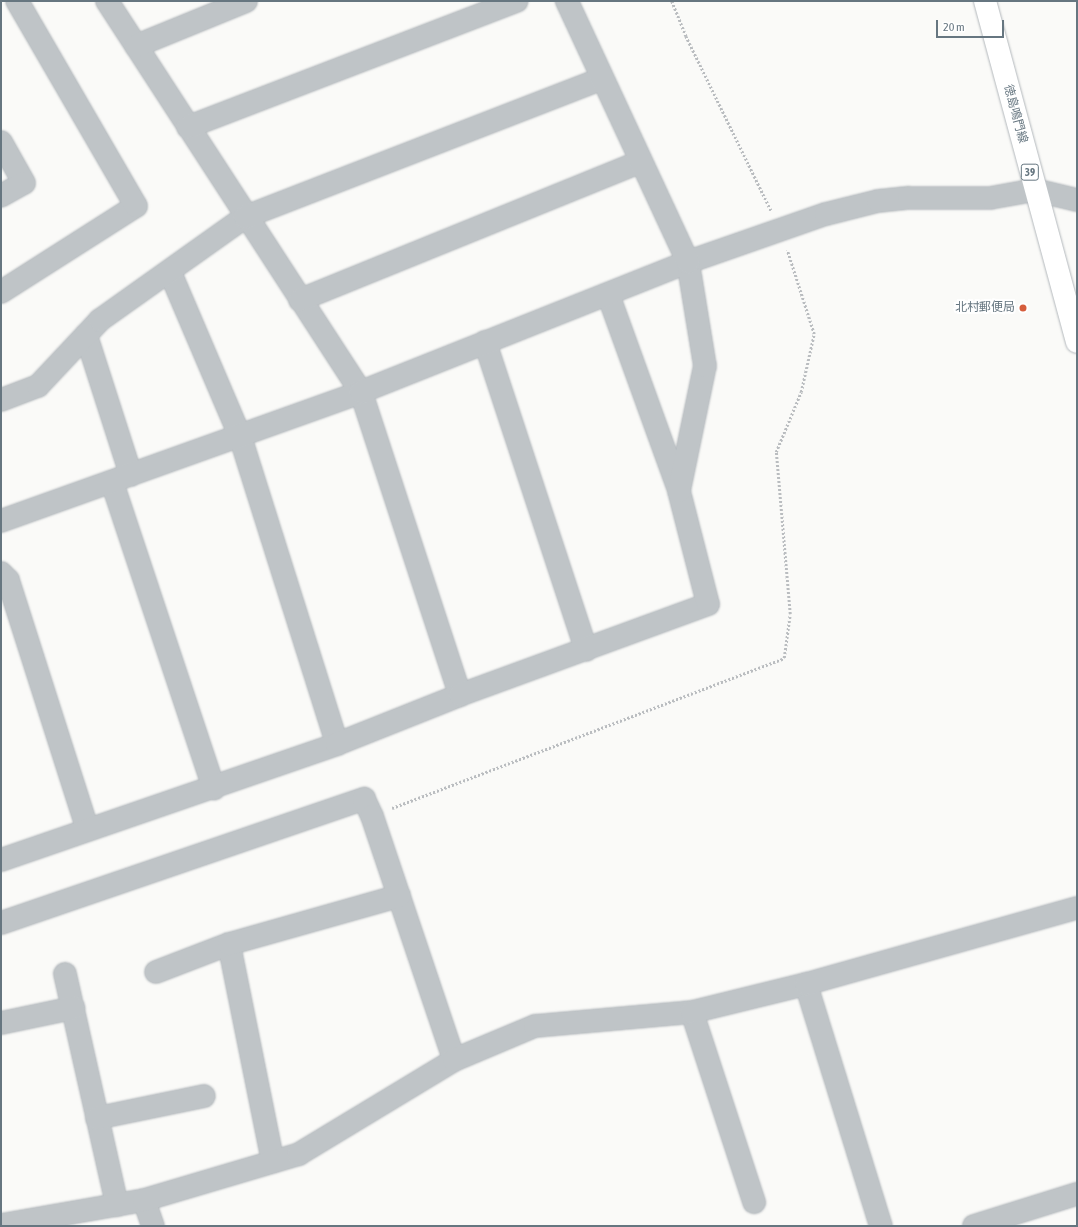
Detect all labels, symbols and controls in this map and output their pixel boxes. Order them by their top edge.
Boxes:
scale bar [938,12,1006,38]
text: 20 m [943,20,965,34]
street label: 徳島鳴門線 [1000,83,1030,145]
road number: 39 [1020,163,1040,181]
place label: 北村郵便局 [955,301,1015,315]
marker: 北村郵便局 [1018,303,1028,313]

